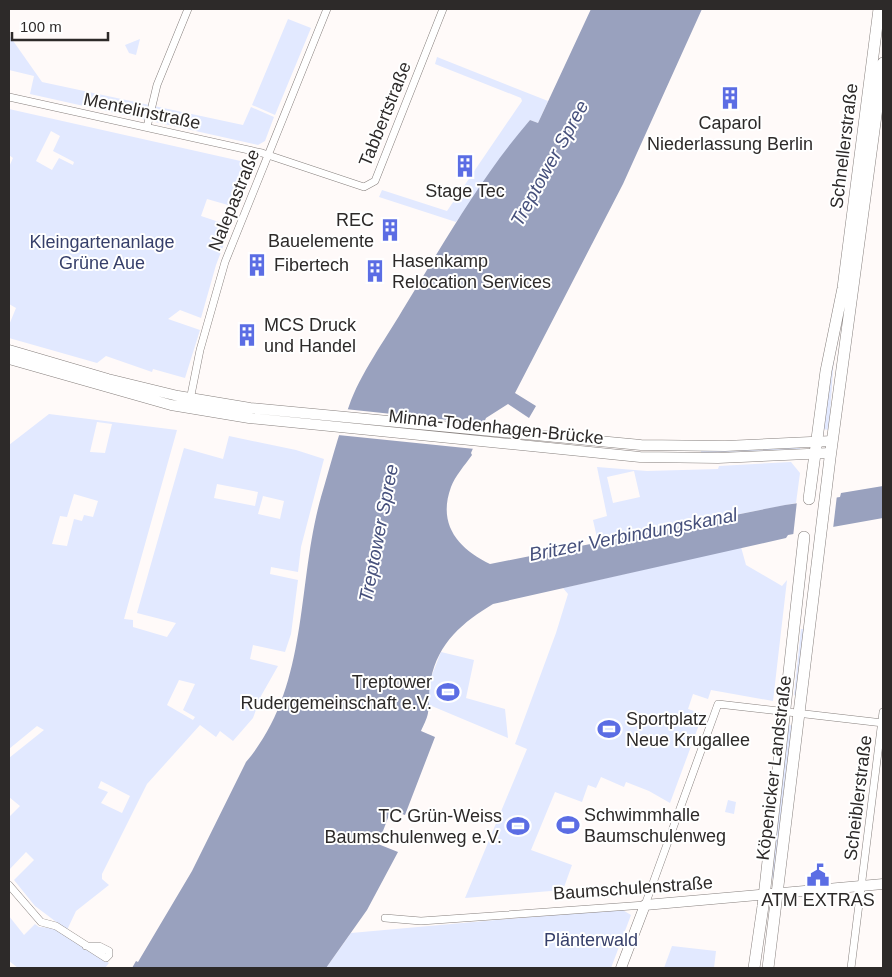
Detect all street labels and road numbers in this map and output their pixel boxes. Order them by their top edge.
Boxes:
street label: Tabbertstraße [355,59,415,169]
street label: Schnellerstraße [826,82,862,210]
street label: Mentelinstraße [82,89,202,133]
street label: Nalepastraße [204,146,264,254]
street label: Minna-Todenhagen-Brücke [387,406,605,448]
street label: Köpenicker Landstraße [753,674,795,862]
street label: Scheiblerstraße [840,734,876,862]
street label: Baumschulenstraße [552,872,714,904]

